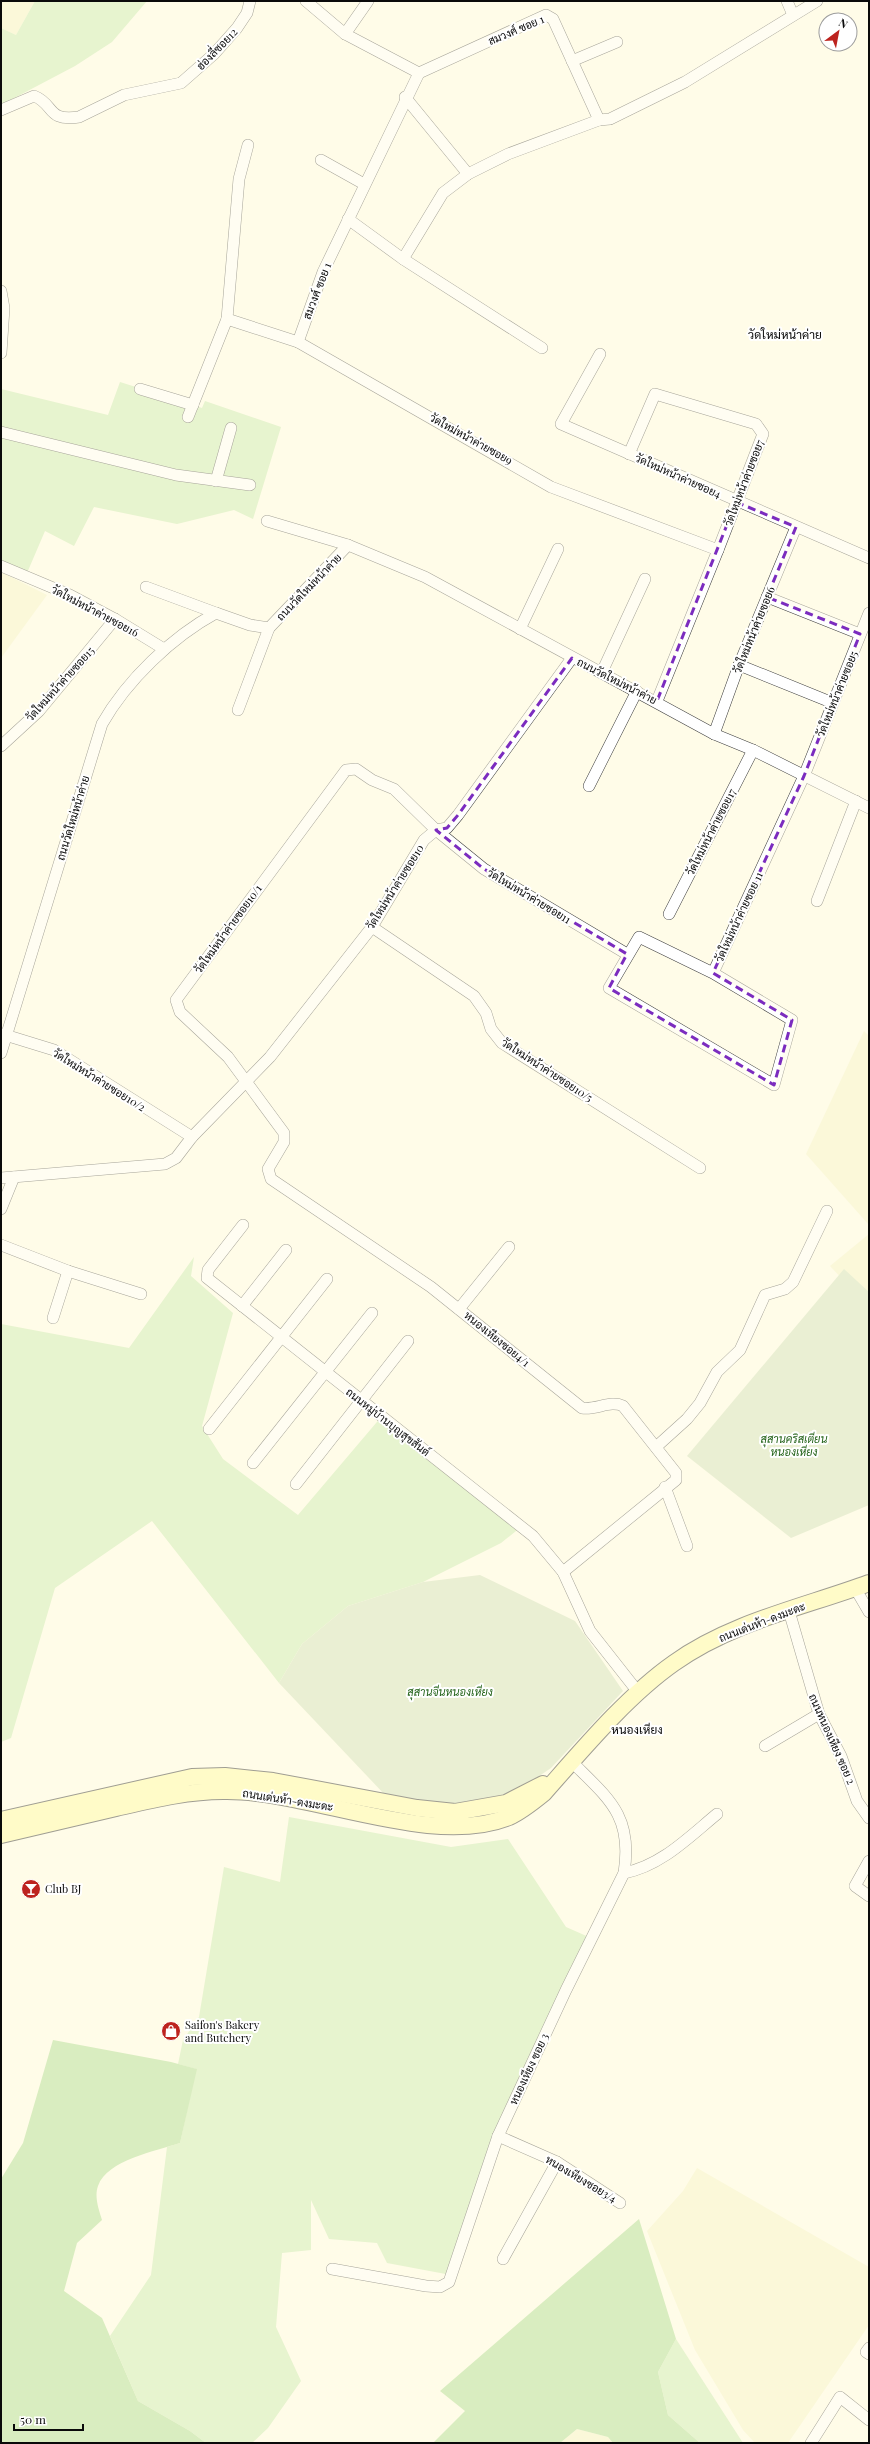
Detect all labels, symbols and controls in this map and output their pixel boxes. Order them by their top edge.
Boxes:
street label: สมวงศ์ ซอย 1 [486,11,546,48]
north arrow [818,12,858,52]
text: N [836,15,851,32]
street label: ฮ่องลี่ซอย12 [191,22,240,73]
street label: สมวงศ์ ซอย 1 [299,260,334,321]
district label: วัดใหม่หน้าค่าย [748,326,822,342]
street label: วัดใหม่หน้าค่ายซอย9 [427,410,516,468]
street label: วัดใหม่หน้าค่ายซอย7 [720,437,767,528]
street label: วัดใหม่หน้าค่ายซอย4 [633,450,724,501]
street label: ถนนวัดใหม่หน้าค่าย [273,550,345,624]
street label: วัดใหม่หน้าค่ายซอย16 [49,581,142,640]
street label: วัดใหม่หน้าค่ายซอย6 [729,584,778,676]
street label: วัดใหม่หน้าค่ายซอย15 [22,643,97,724]
street label: วัดใหม่หน้าค่ายซอย5 [812,648,861,739]
street label: ถนนวัดใหม่หน้าค่าย [575,654,660,707]
street label: ถนนวัดใหม่หน้าค่าย [52,774,93,862]
street label: วัดใหม่หน้าค่ายซอย17 [682,785,739,878]
street label: วัดใหม่หน้าค่ายซอย10 [362,841,427,932]
street label: วัดใหม่หน้าค่ายซอย11 [485,865,574,927]
street label: วัดใหม่หน้าค่ายซอย 11 [711,869,766,964]
street label: วัดใหม่หน้าค่ายซอย10/1 [190,881,265,976]
street label: วัดใหม่หน้าค่ายซอย10/5 [499,1034,596,1105]
street label: วัดใหม่หน้าค่ายซอย10/2 [50,1045,149,1114]
street label: หนองเหียงซอย4/1 [461,1308,533,1370]
street label: ถนนหมู่บ้านบุญสุขสันต์ [342,1384,433,1461]
park label: สุสานคริสเตียน หนองเหียง [761,1431,827,1459]
street label: ถนนเด่นห้า-ดงมะดะ [716,1598,807,1645]
park label: สุสานจีนหนองเหียง [407,1684,493,1701]
street label: ถนนหนองเหียง ซอย 2 [806,1691,859,1787]
district label: หนองเหียง [611,1721,663,1737]
street label: ถนนเด่นห้า-ดงมะดะ [242,1785,335,1814]
bar icon: Club BJ [20,1878,42,1900]
place label: Club BJ [45,1881,82,1896]
place label: Saifon's Bakery and Butchery [185,2017,260,2045]
shop icon: Saifon's Bakery and Butchery [160,2020,182,2042]
street label: หนองเหียง ซอย 3 [505,2031,552,2107]
street label: หนองเหียงซอย3/4 [543,2151,620,2206]
scale bar [14,2406,83,2432]
text: 50 m [20,2411,46,2427]

